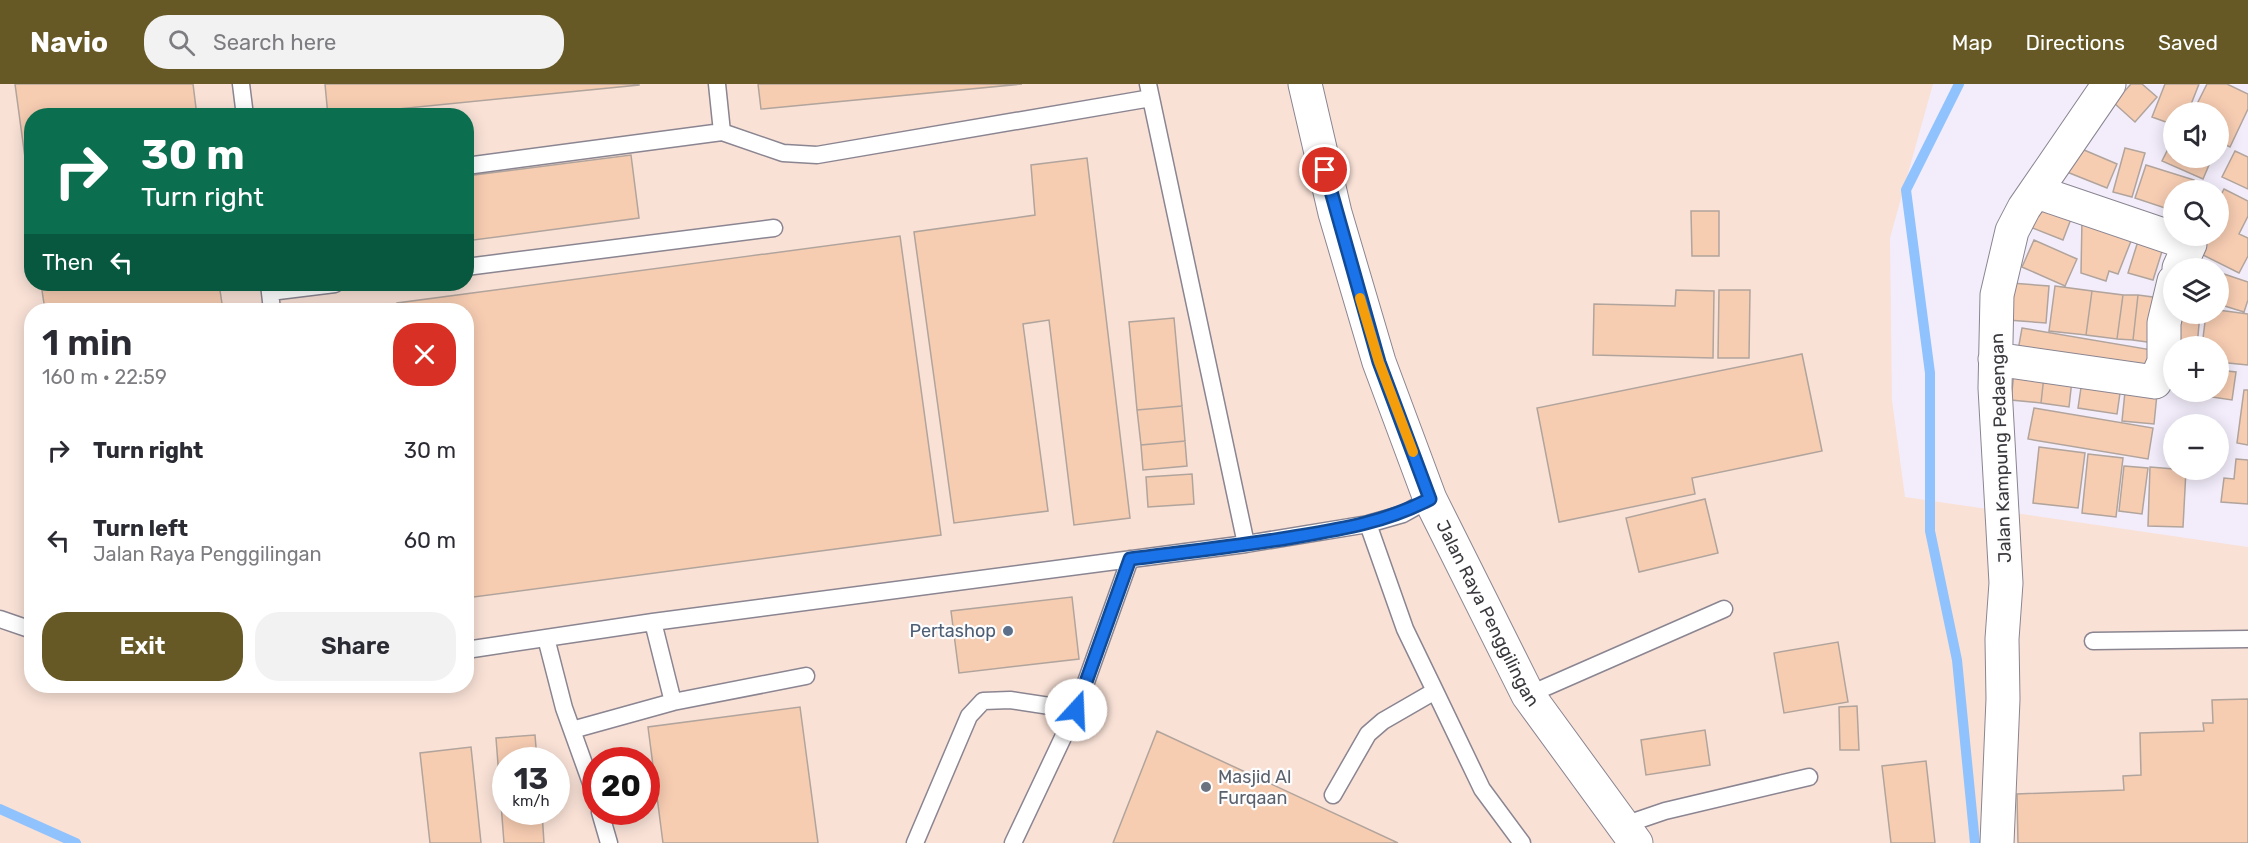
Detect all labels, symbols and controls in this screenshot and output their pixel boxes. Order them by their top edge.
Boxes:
search box [144,15,564,69]
text: Navio [30,26,108,59]
icon: search [165,26,198,59]
text: Search here [213,29,336,56]
text: Map [1952,30,1993,55]
text: Directions [2026,30,2125,55]
text: Saved [2158,30,2218,55]
map controls [2163,102,2229,480]
button: sound [2163,102,2229,168]
text: 30 m [141,130,245,180]
icon: right [42,132,120,210]
pin [1299,144,1350,195]
icon: arrive [1308,153,1341,186]
button: search [2163,180,2229,246]
text: Turn right [141,181,264,213]
icon: left [105,246,138,279]
text: Then [42,249,93,276]
button: layers [2163,258,2229,324]
text: 1 min [42,321,133,364]
button: close [393,323,456,386]
street label: Jalan Kampung Pedaengan [1986,333,2016,563]
button: + [2163,336,2229,402]
text: 160 m · 22:59 [42,365,167,389]
button: − [2163,414,2229,480]
icon: right [42,434,75,467]
text: Turn right [93,437,203,464]
text: 30 m [404,437,456,464]
text: Turn left [93,515,188,542]
street label: Jalan Raya Penggilingan [1431,516,1544,711]
icon: left [42,524,75,557]
text: 60 m [404,527,456,554]
text: Jalan Raya Penggilingan [93,542,322,566]
button: Exit [42,612,243,681]
button: Share [255,612,456,681]
place label: Pertashop [909,620,996,642]
marker: Pertashop [1001,624,1015,638]
position arrow [1044,678,1108,742]
speed limit sign: 20 [582,747,660,825]
text: 13 [514,761,548,797]
place label: Masjid Al Furqaan [1218,766,1291,809]
marker: Masjid Al Furqaan [1199,780,1213,794]
text: km/h [512,792,550,810]

